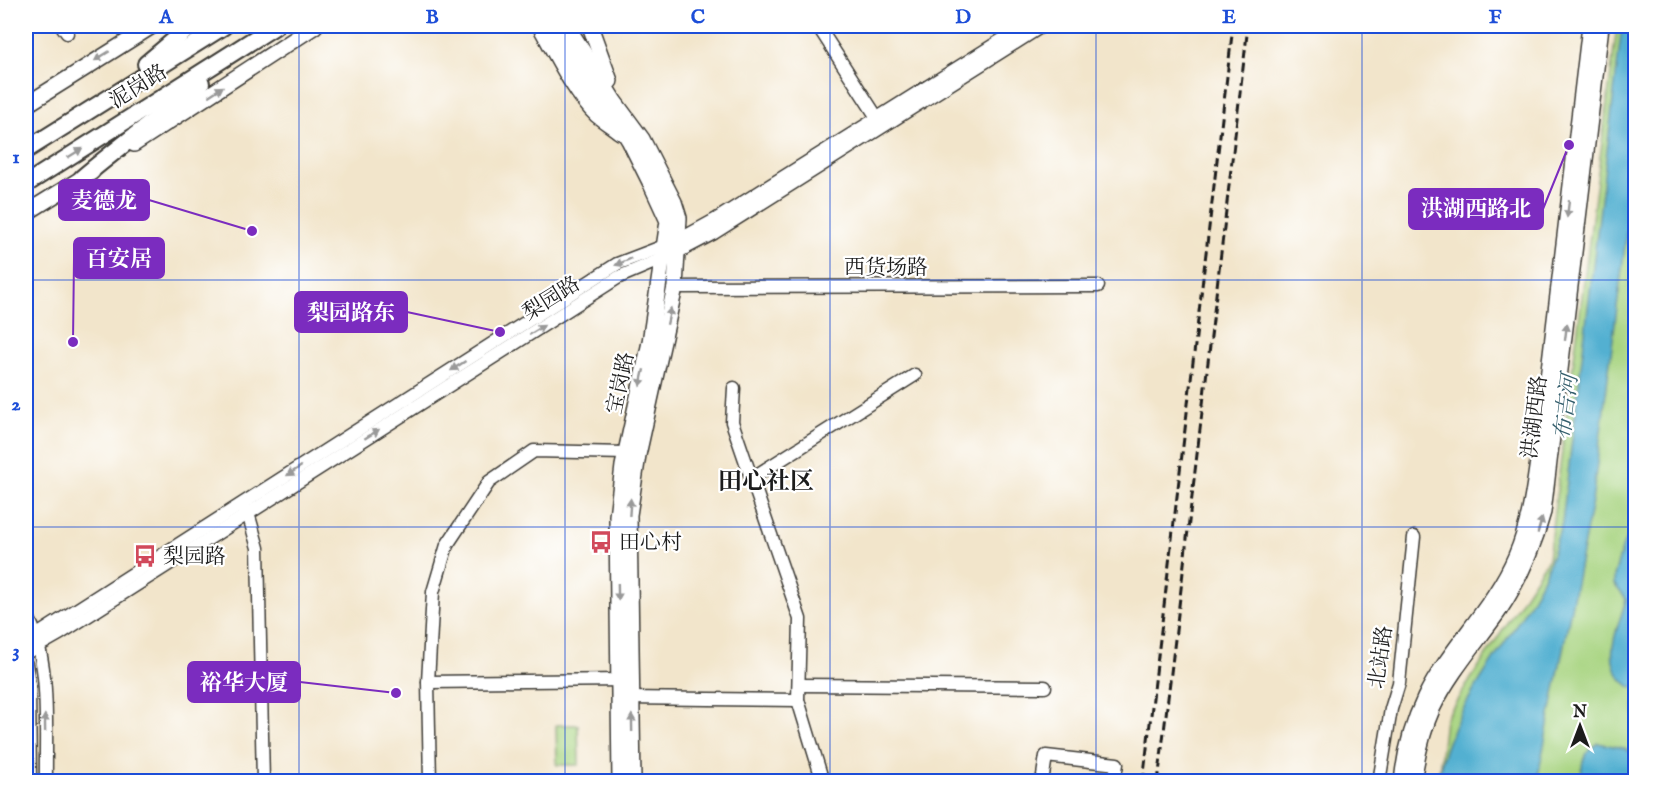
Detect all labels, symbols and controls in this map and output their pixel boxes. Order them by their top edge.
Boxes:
text: A [158,5,174,30]
text: B [425,5,439,30]
text: C [691,5,705,30]
text: D [955,5,971,30]
text: E [1222,5,1236,30]
text: F [1489,5,1502,30]
one-way arrow [94,51,110,62]
street label: 泥岗路 [105,59,173,115]
one-way arrow [208,86,224,97]
text: 1 [12,145,20,170]
one-way arrow [67,147,83,158]
callout: 麦德龙 [59,180,149,220]
text: 麦德龙 [71,188,137,216]
callout: 洪湖西路北 [1409,189,1543,229]
text: 洪湖西路北 [1421,196,1531,224]
one-way arrow [1563,199,1573,218]
callout: 百安居 [74,238,164,278]
text: 百安居 [86,246,152,274]
street label: 西货场路 [844,255,928,282]
one-way arrow [613,257,631,267]
street label: 梨园路 [518,271,586,327]
callout: 梨园路东 [295,292,407,332]
text: 梨园路东 [307,300,395,328]
one-way arrow [665,306,674,325]
one-way arrow [1561,323,1571,342]
one-way arrow [529,324,545,335]
street label: 宝岗路 [602,350,641,417]
one-way arrow [450,361,466,372]
one-way arrow [637,369,647,388]
water label: 布吉河 [1549,369,1585,442]
street label: 洪湖西路 [1517,374,1554,461]
text: 2 [11,392,21,417]
one-way arrow [364,428,380,440]
one-way arrow [285,466,302,477]
district label: 田心社区 [718,467,814,498]
one-way arrow [625,498,635,517]
one-way arrow [1536,516,1545,534]
bus stop icon: 田心村 [588,529,614,555]
place label: 田心村 [619,530,682,557]
bus stop icon: 梨园路 [132,543,158,569]
place label: 梨园路 [163,544,226,571]
one-way arrow [613,582,623,601]
street label: 北站路 [1364,624,1399,690]
text: 3 [12,639,20,664]
callout: 裕华大厦 [188,662,300,702]
text: 裕华大厦 [200,670,288,698]
north arrow [1550,696,1610,756]
text: N [1572,703,1587,723]
one-way arrow [40,714,50,733]
one-way arrow [627,714,637,733]

